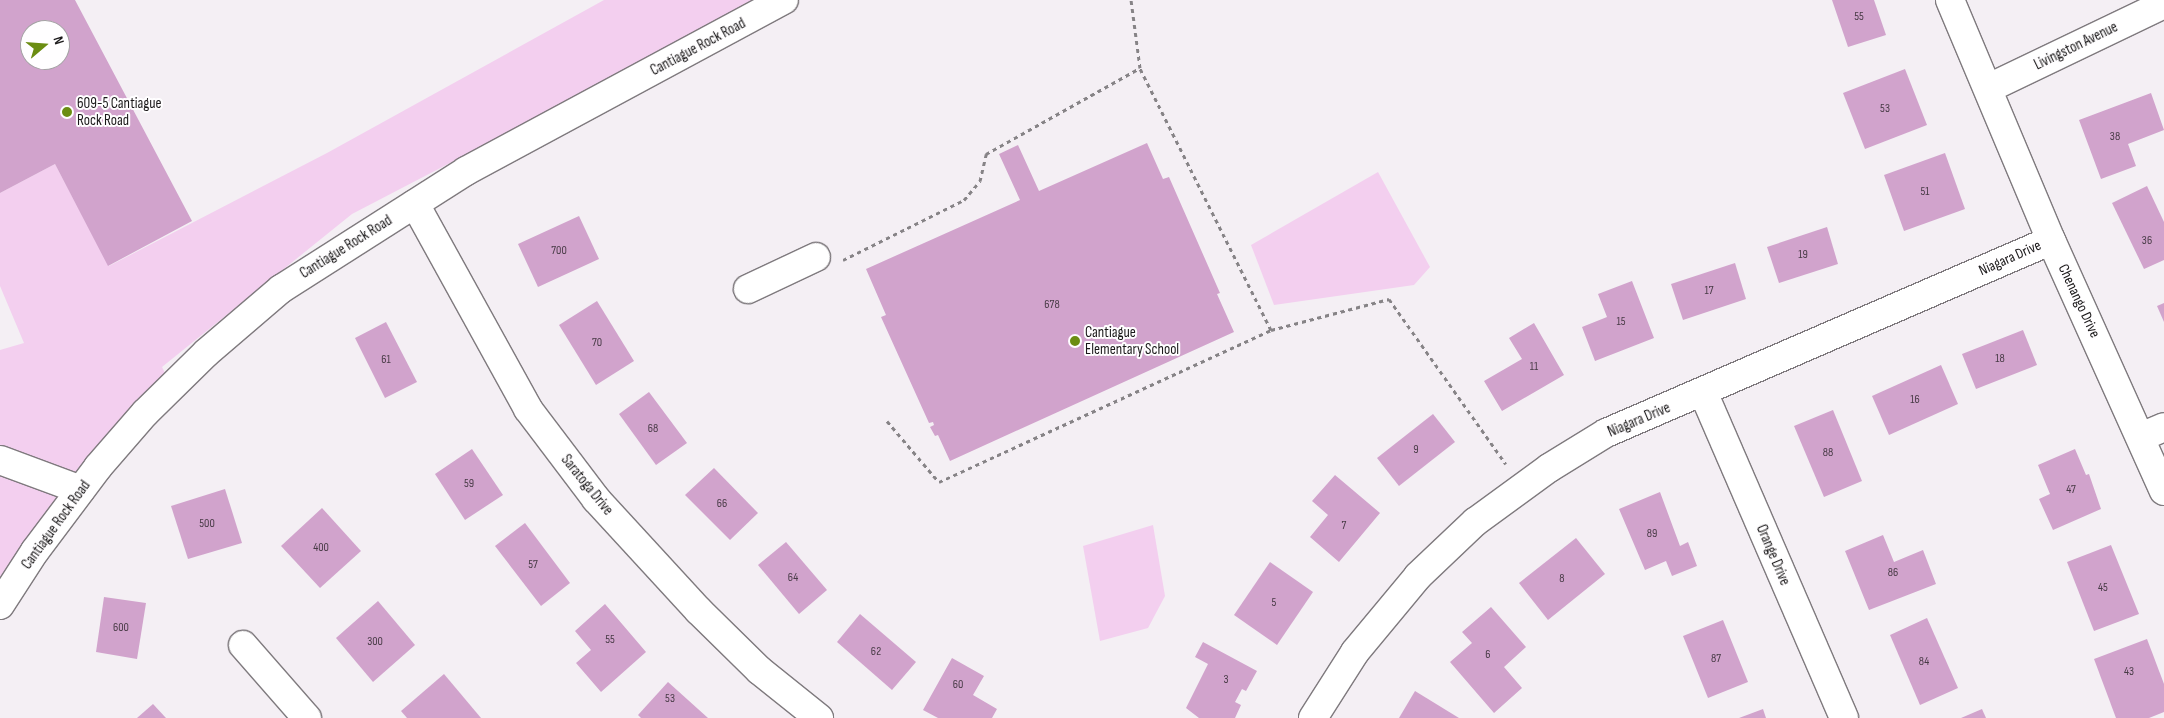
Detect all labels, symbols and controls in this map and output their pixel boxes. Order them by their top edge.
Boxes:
house number: 55 [1854,10,1864,24]
street label: Cantiague Rock Road [647,14,749,80]
street label: Livingston Avenue [2031,18,2121,74]
north arrow [20,20,70,70]
text: N [50,34,68,47]
place label: 609-5 Cantiague Rock Road [77,94,162,129]
house number: 53 [1880,102,1890,116]
marker: 609-5 Cantiague Rock Road [61,106,73,118]
house number: 38 [2110,130,2120,144]
house number: 51 [1920,185,1930,199]
street label: Cantiague Rock Road [297,211,395,283]
house number: 36 [2142,234,2152,248]
street label: Niagara Drive [1976,236,2044,280]
house number: 700 [551,244,567,258]
house number: 19 [1798,248,1808,262]
street label: Chenango Drive [2054,261,2104,341]
house number: 17 [1705,284,1713,298]
house number: 678 [1044,298,1060,312]
house number: 15 [1616,315,1626,329]
place label: Cantiague Elementary School [1085,323,1179,358]
marker: Cantiague Elementary School [1069,335,1081,347]
house number: 70 [592,336,602,350]
house number: 18 [1995,352,2005,366]
house number: 61 [381,353,391,367]
house number: 11 [1530,360,1538,374]
house number: 16 [1910,393,1920,407]
street label: Niagara Drive [1605,399,1673,441]
house number: 68 [648,422,658,436]
house number: 9 [1413,443,1419,457]
house number: 88 [1823,446,1833,460]
street label: Saratoga Drive [557,451,617,519]
street label: Cantiague Rock Road [18,477,94,573]
house number: 59 [464,477,474,491]
house number: 47 [2066,483,2076,497]
house number: 66 [717,497,727,511]
house number: 500 [199,517,215,531]
house number: 7 [1342,519,1346,533]
street label: Orange Drive [1752,522,1794,588]
house number: 89 [1647,527,1657,541]
house number: 400 [313,541,329,555]
house number: 57 [528,558,538,572]
house number: 86 [1888,566,1898,580]
house number: 64 [788,571,798,585]
house number: 8 [1559,572,1565,586]
house number: 45 [2098,581,2108,595]
house number: 5 [1272,596,1276,610]
house number: 600 [113,621,129,635]
house number: 55 [605,633,615,647]
house number: 300 [367,635,383,649]
house number: 62 [871,645,881,659]
house number: 6 [1485,648,1491,662]
house number: 87 [1711,652,1721,666]
house number: 84 [1919,655,1929,669]
house number: 43 [2124,665,2134,679]
house number: 3 [1223,673,1229,687]
house number: 60 [953,678,963,692]
house number: 53 [665,692,675,706]

